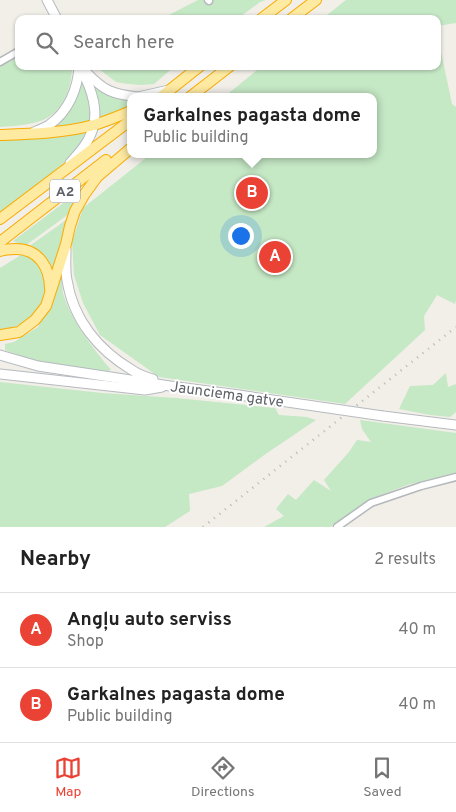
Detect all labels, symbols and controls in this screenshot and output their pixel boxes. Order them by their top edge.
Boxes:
search box [15,15,441,70]
icon: search [33,29,61,57]
text: Search here [73,31,175,55]
popup [127,93,377,158]
text: Garkalnes pagasta dome [143,104,361,128]
text: Public building [143,128,249,148]
pin: B [236,174,268,212]
road number: A2 [50,180,80,202]
your location [228,223,254,249]
pin: A [259,238,291,276]
street label: Jaunciema gatve [169,378,285,413]
text: Nearby [20,546,91,573]
text: 2 results [374,550,436,570]
text: Angļu auto serviss [67,608,232,632]
text: A [30,620,42,640]
text: 40 m [398,620,436,640]
text: Shop [67,632,104,652]
text: Garkalnes pagasta dome [67,683,285,707]
text: B [30,695,42,715]
text: 40 m [398,695,436,715]
text: Public building [67,707,172,727]
tab: Map [54,754,82,801]
tab: Directions [191,754,255,801]
tab: Saved [363,754,402,801]

